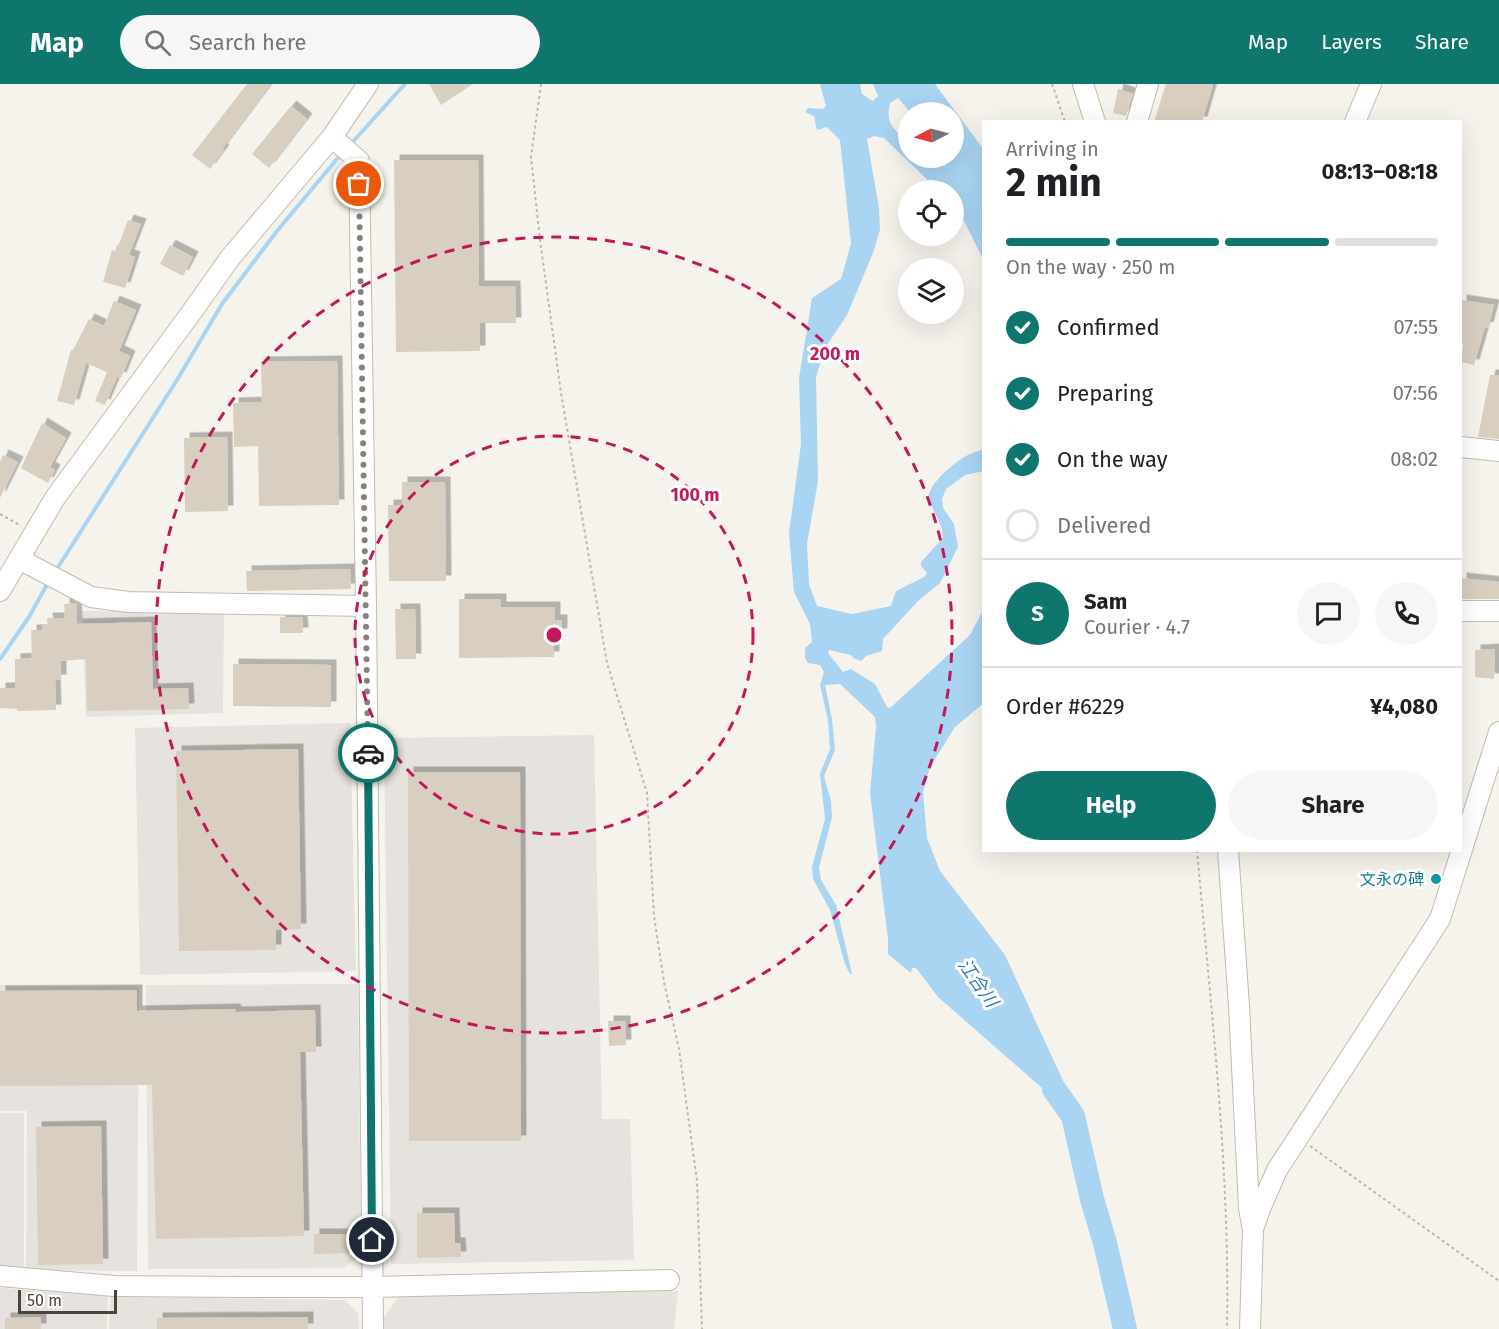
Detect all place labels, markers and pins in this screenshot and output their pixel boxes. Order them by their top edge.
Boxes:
pin [333,158,384,209]
centre of rings [544,625,564,645]
place label: 文永の碑 [1360,870,1424,889]
marker: 文永の碑 [1429,872,1443,886]
pin [346,1214,397,1265]

